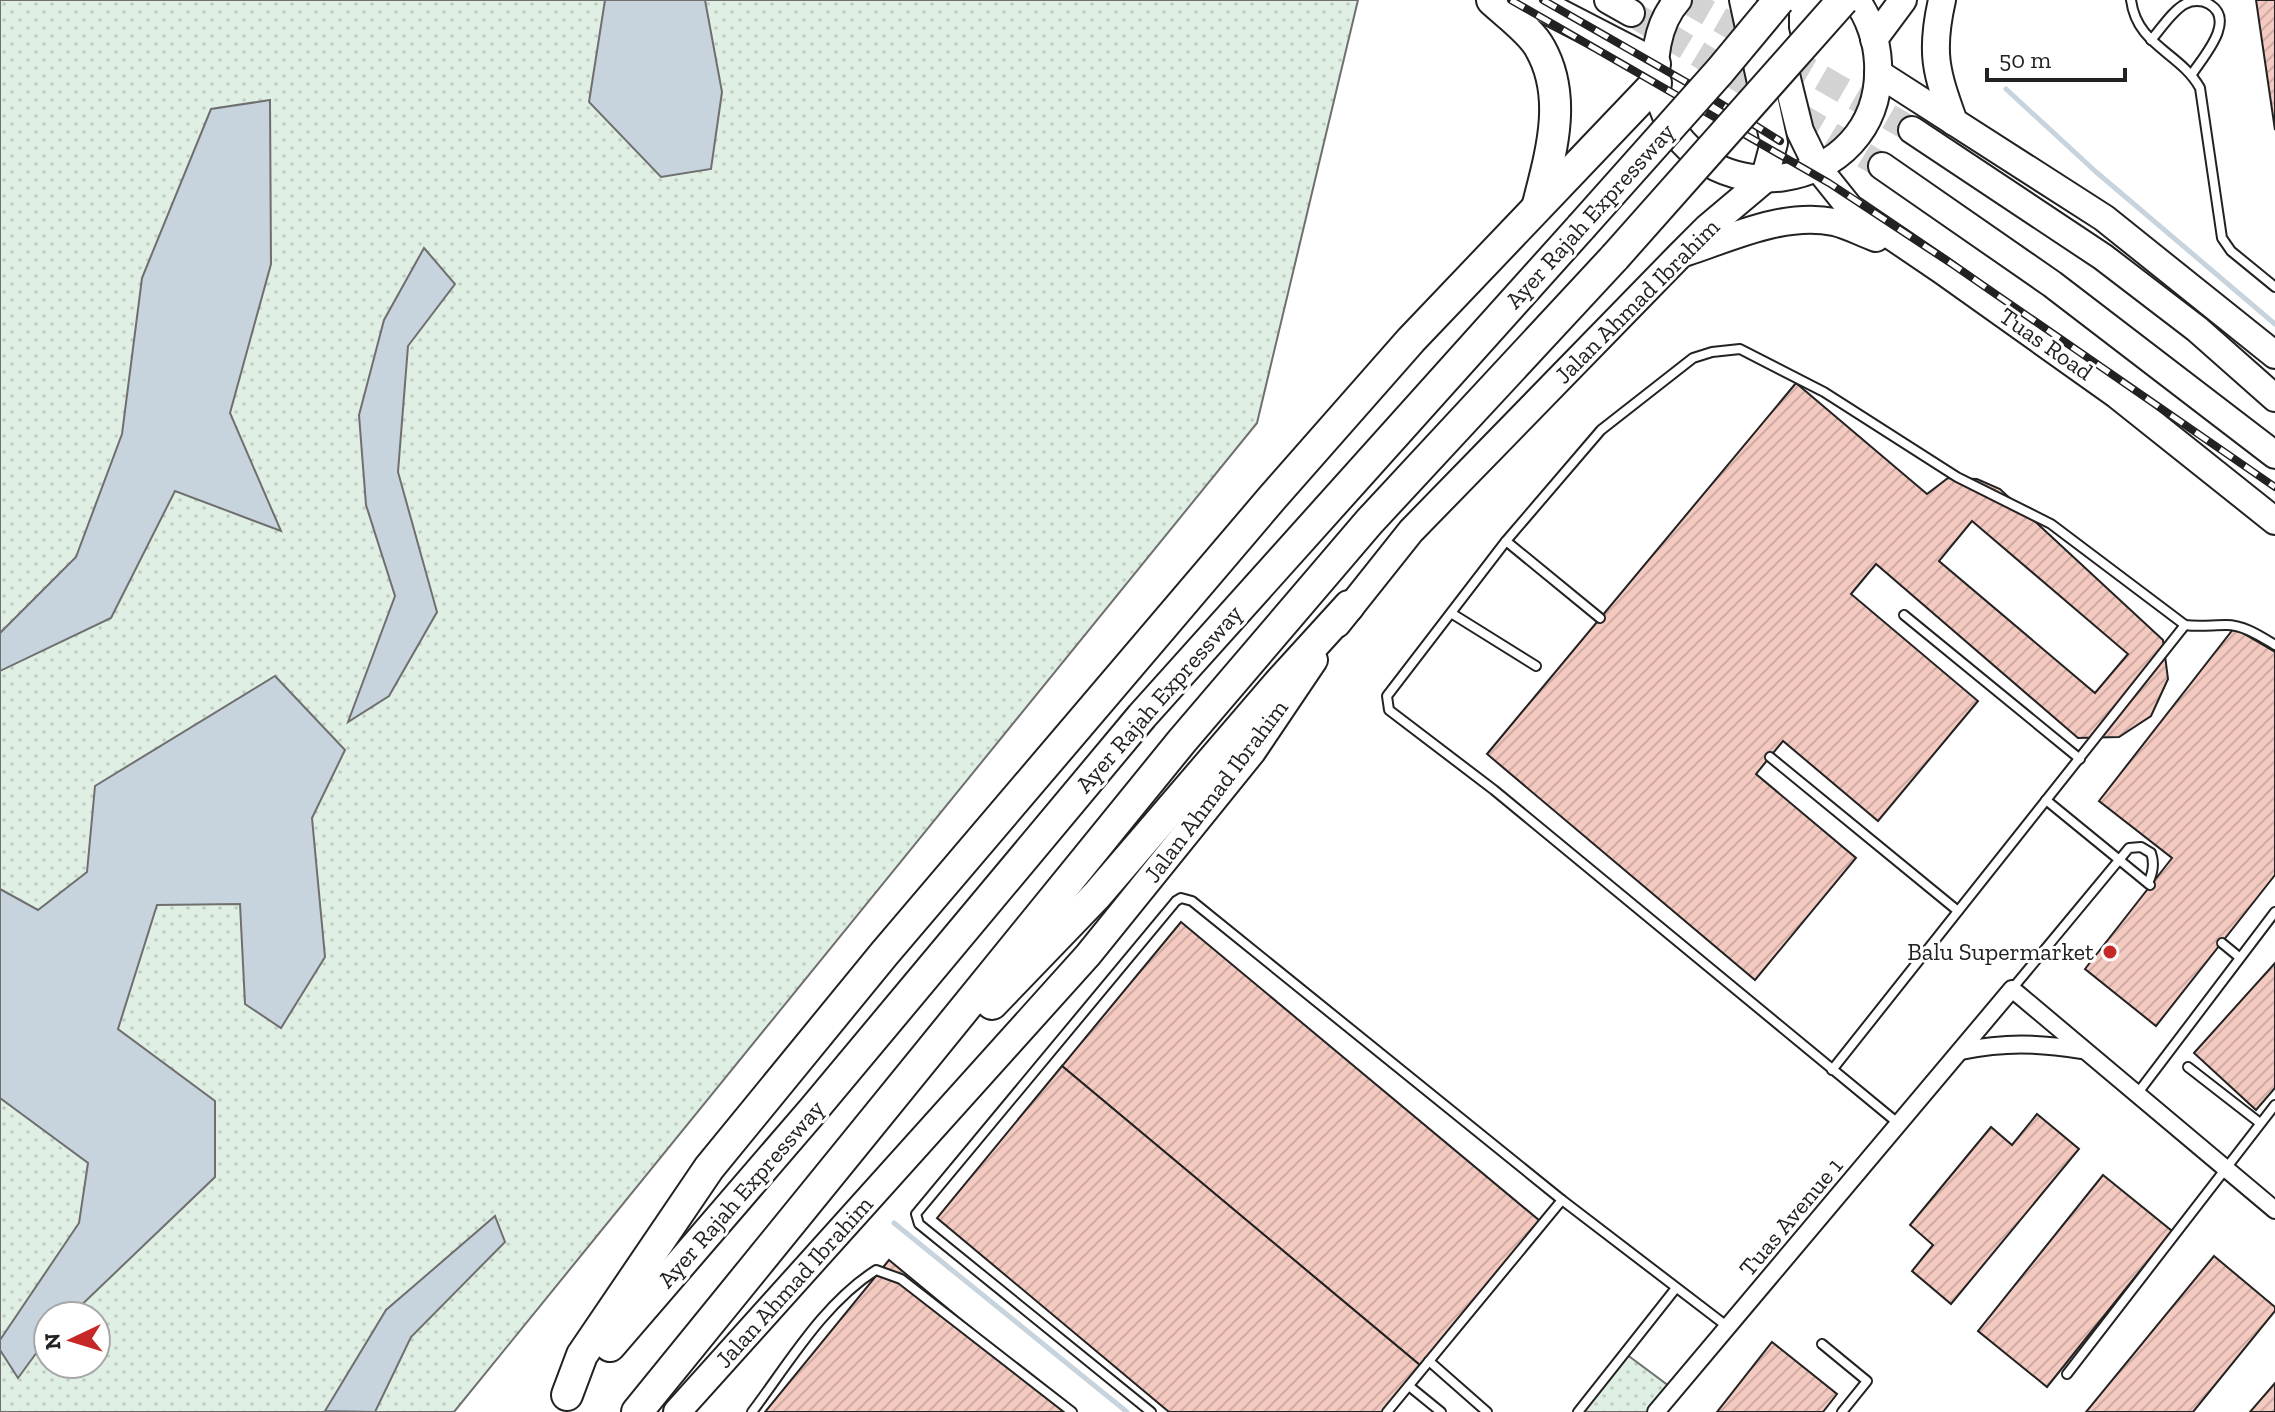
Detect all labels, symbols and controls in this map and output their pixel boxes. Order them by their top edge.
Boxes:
scale bar [1987,32,2125,82]
text: 50 m [1999,45,2052,74]
street label: Ayer Rajah Expressway [1499,117,1681,314]
street label: Jalan Ahmad Ibrahim [1548,212,1725,389]
street label: Tuas Road [1994,301,2099,386]
street label: Ayer Rajah Expressway [1069,598,1249,798]
street label: Jalan Ahmad Ibrahim [1137,693,1294,888]
place label: Balu Supermarket [1907,937,2094,966]
marker: Balu Supermarket [2101,943,2119,961]
street label: Ayer Rajah Expressway [651,1093,831,1293]
street label: Tuas Avenue 1 [1733,1151,1849,1282]
street label: Jalan Ahmad Ibrahim [709,1190,879,1374]
north arrow [32,1300,112,1380]
text: N [38,1332,67,1351]

